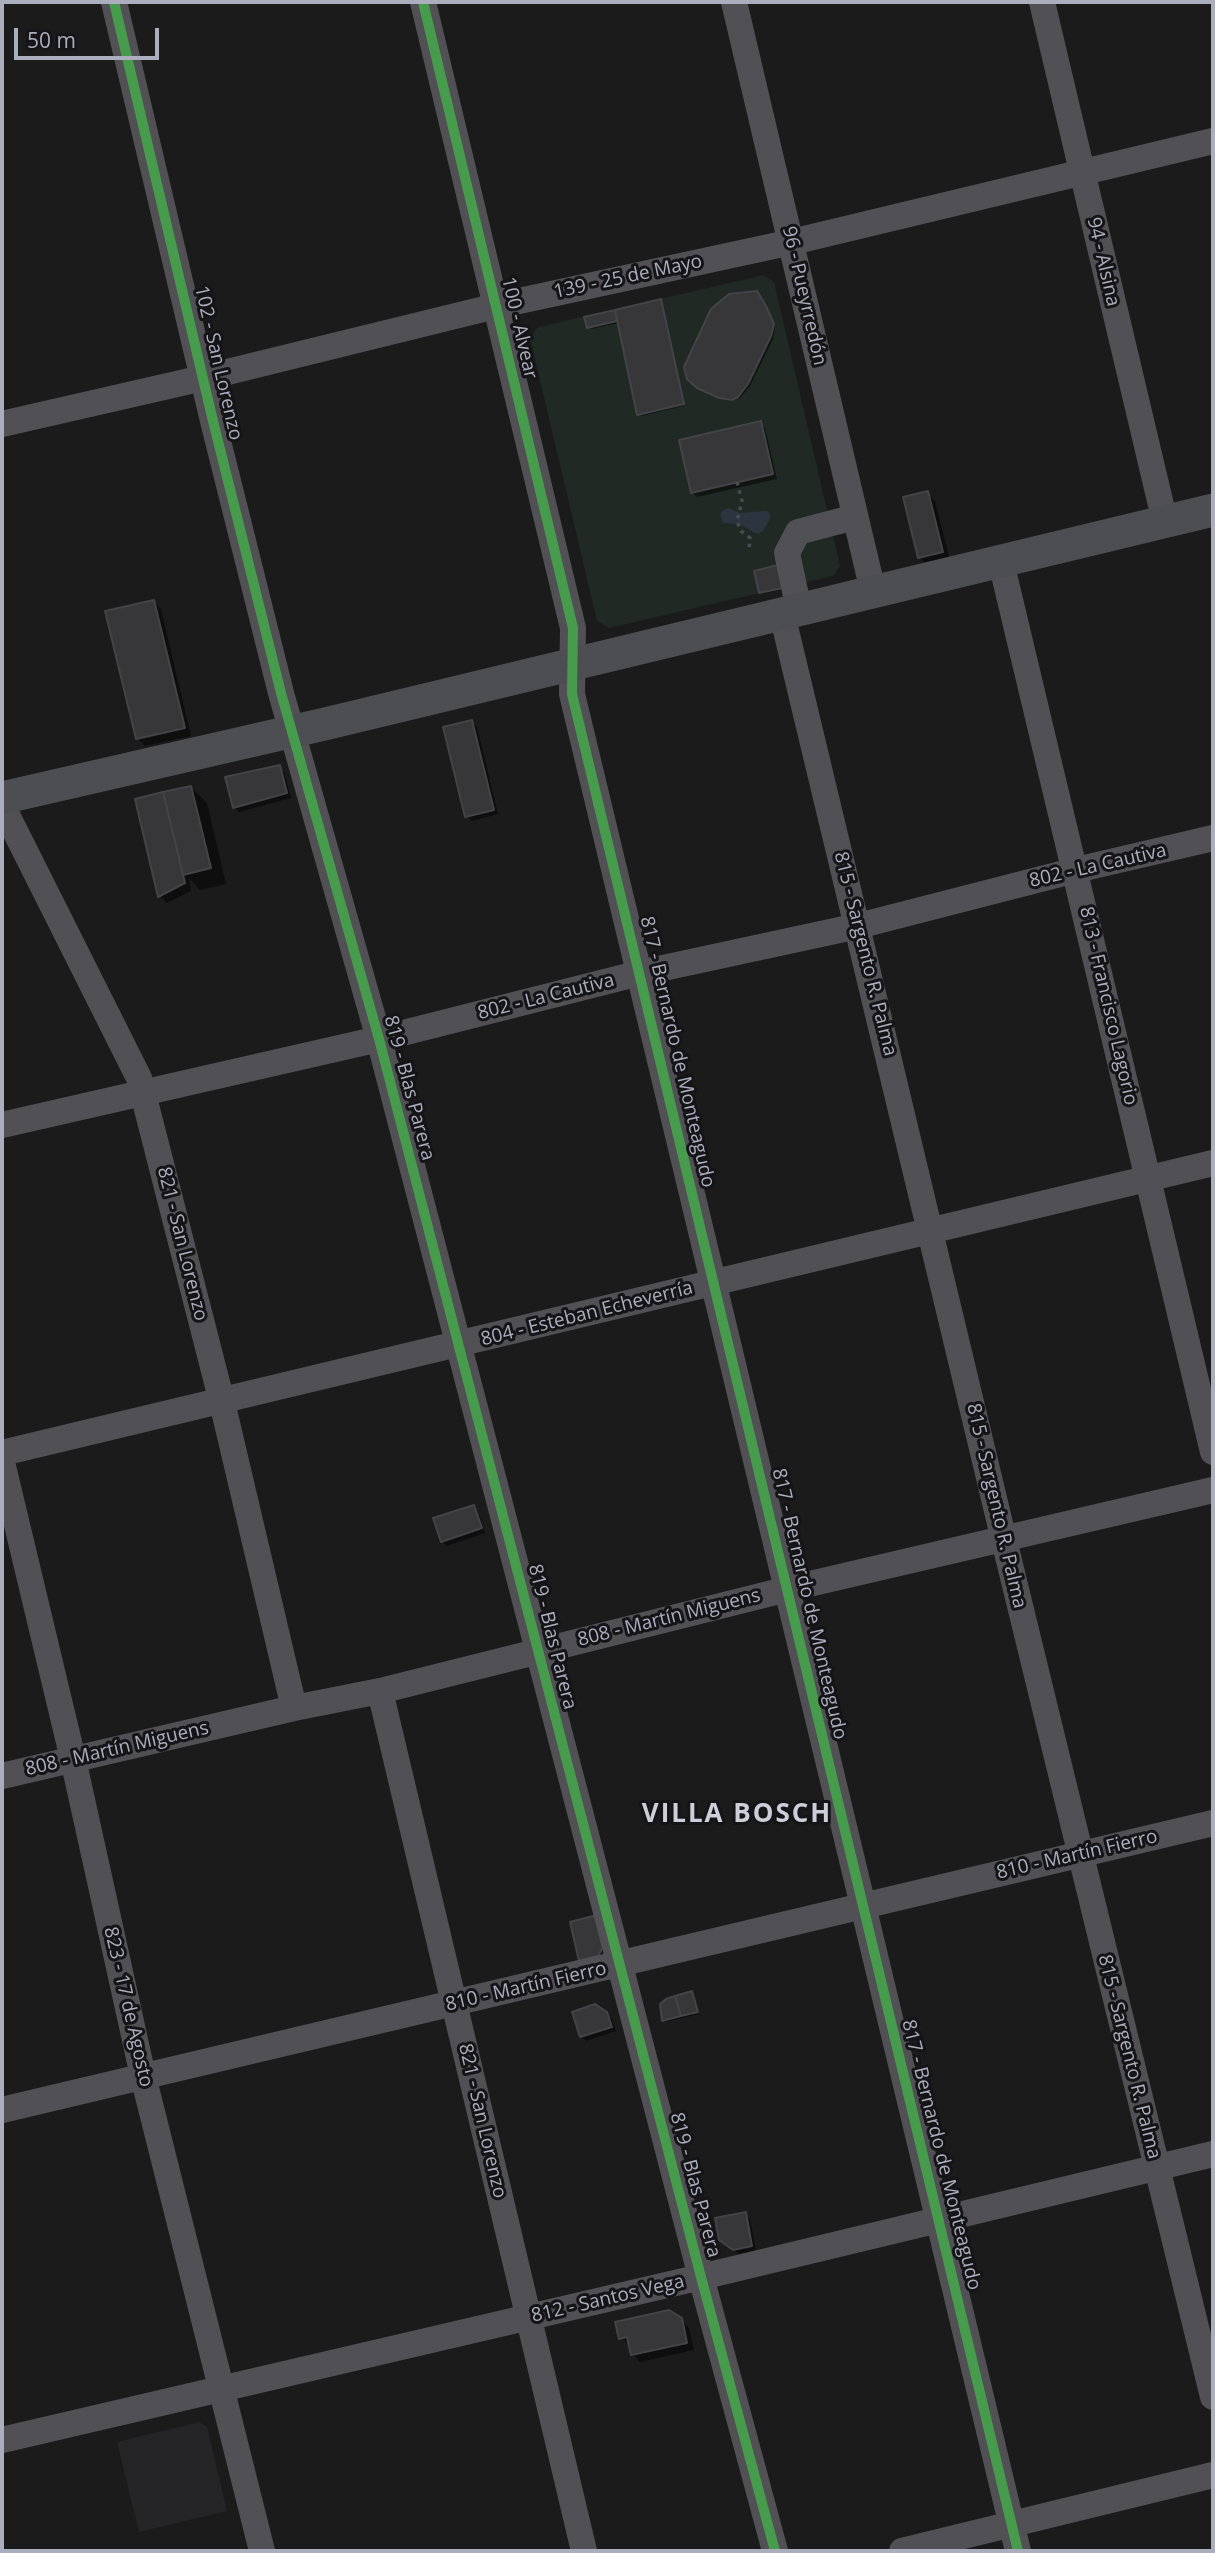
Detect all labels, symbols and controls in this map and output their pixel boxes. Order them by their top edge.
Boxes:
scale bar [18,14,163,58]
text: 50 m [27,26,76,54]
street label: 94 - Alsina [1082,215,1124,309]
street label: 96 - Pueyrredón [777,224,831,368]
street label: 139 - 25 de Mayo [552,250,704,304]
street label: 100 - Alvear [496,275,542,381]
street label: 102 - San Lorenzo [189,284,247,442]
street label: 802 - La Cautiva [1027,839,1169,893]
street label: 815 - Sargento R. Palma [829,850,901,1058]
street label: 813 - Francisco Lagorio [1074,905,1142,1107]
street label: 817 - Bernardo de Monteagudo [635,914,719,1190]
street label: 802 - La Cautiva [475,969,617,1025]
street label: 819 - Blas Parera [379,1013,439,1163]
street label: 821 - San Lorenzo [152,1165,212,1323]
street label: 804 - Esteban Echeverría [479,1277,695,1351]
street label: 815 - Sargento R. Palma [961,1401,1031,1611]
street label: 817 - Bernardo de Monteagudo [767,1466,851,1742]
street label: 819 - Blas Parera [523,1562,581,1712]
street label: 808 - Martín Miguens [575,1584,763,1652]
street label: 808 - Martín Miguens [23,1717,211,1781]
district label: VILLA BOSCH [643,1799,831,1831]
street label: 810 - Martín Fierro [994,1825,1160,1885]
street label: 823 - 17 de Agosto [99,1925,157,2089]
street label: 815 - Sargento R. Palma [1093,1953,1165,2161]
street label: 810 - Martín Fierro [443,1957,609,2017]
street label: 817 - Bernardo de Monteagudo [896,2018,986,2292]
street label: 821 - San Lorenzo [453,2042,511,2200]
street label: 819 - Blas Parera [665,2110,725,2260]
street label: 812 - Santos Vega [529,2270,687,2328]

